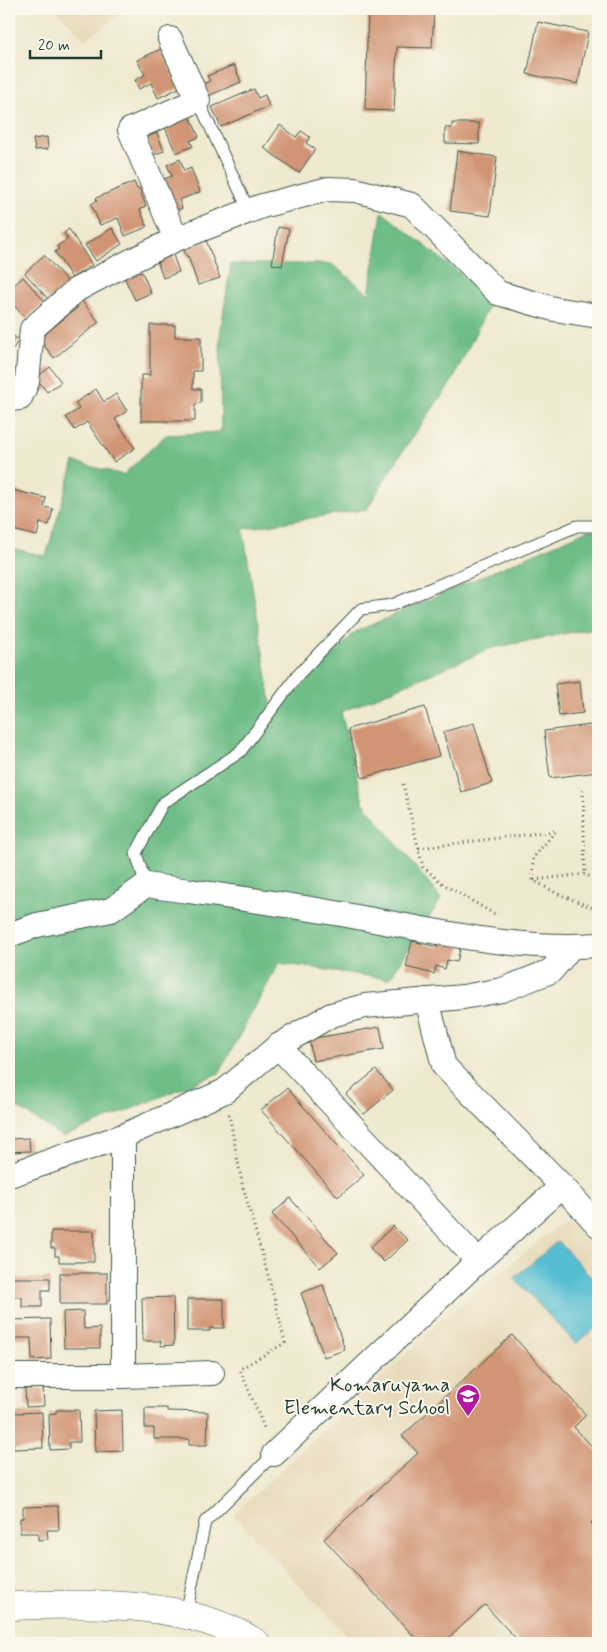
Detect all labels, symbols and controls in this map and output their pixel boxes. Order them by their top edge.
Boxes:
scale bar [30,28,101,60]
text: 20 m [38,36,70,56]
place label: Komaruyama Elementary School [284,1372,450,1422]
school or university icon: Komaruyama Elementary School [455,1383,481,1417]

